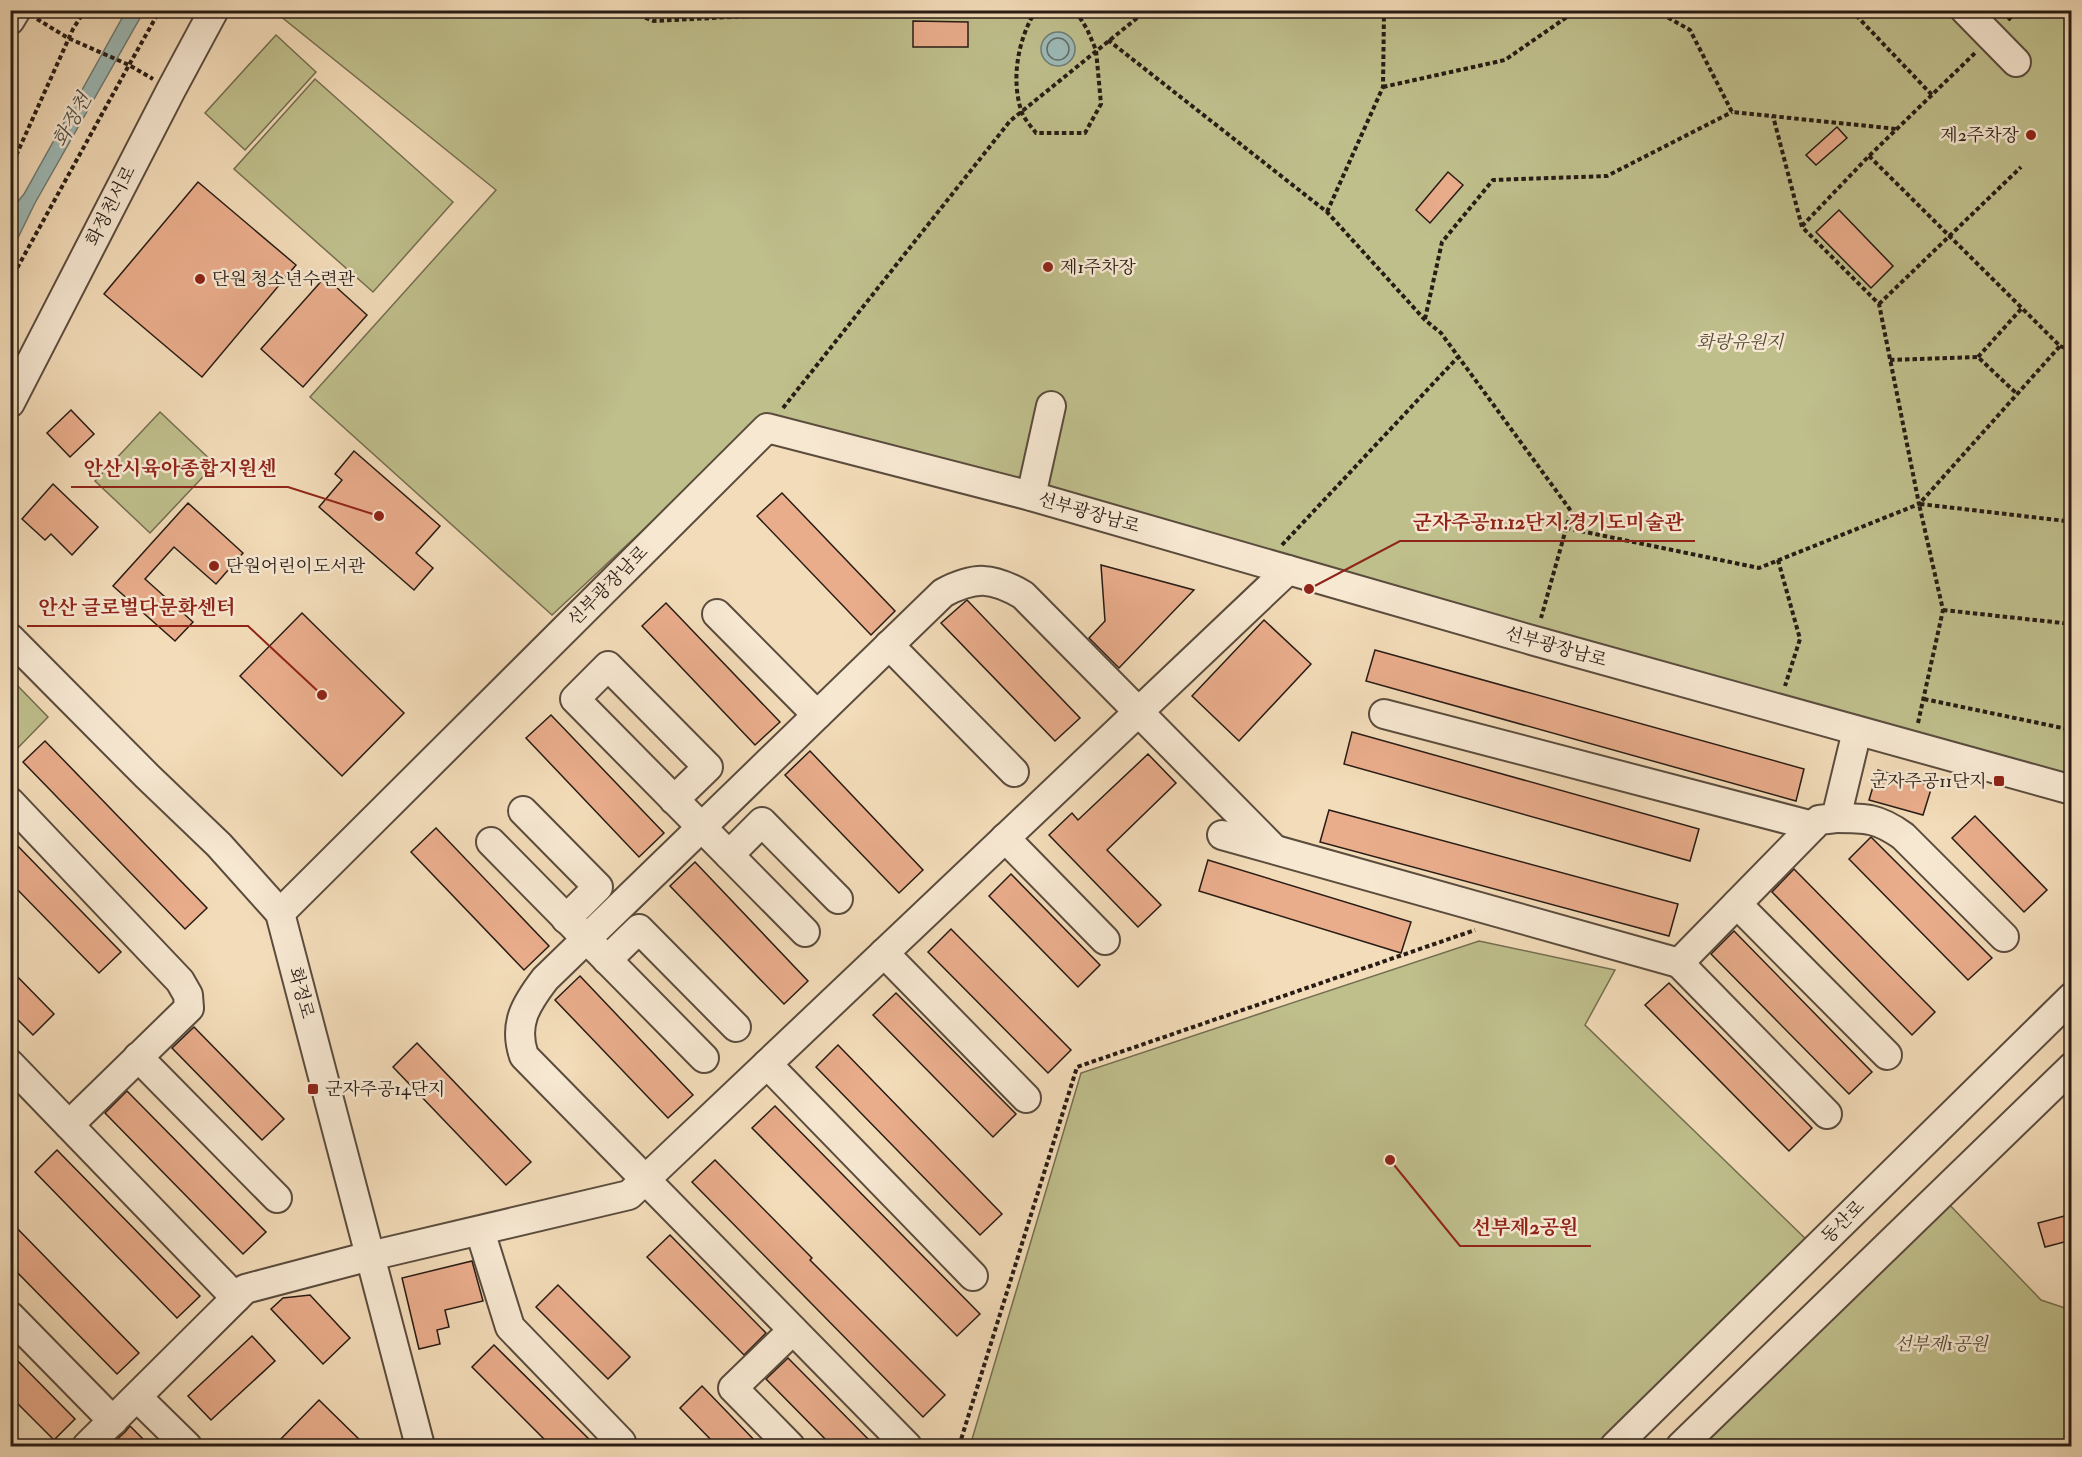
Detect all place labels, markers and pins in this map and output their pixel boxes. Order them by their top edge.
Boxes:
place label: 제2주차장 [1940,124,2020,147]
marker: 제2주차장 [2024,128,2038,142]
place label: 제1주차장 [1060,256,1137,279]
marker: 제1주차장 [1041,260,1055,274]
place label: 단원 청소년수련관 [212,268,356,291]
marker: 단원 청소년수련관 [193,272,207,286]
callout: 안산시육아종합지원센 [71,449,288,487]
callout: 군자주공11.12단지.경기도미술관 [1400,503,1695,541]
place label: 단원어린이도서관 [226,555,366,578]
marker: 단원어린이도서관 [207,559,221,573]
callout: 안산 글로벌다문화센터 [27,588,248,626]
place label: 군자주공11단지 [1870,770,1987,793]
marker: 군자주공11단지 [1992,774,2006,788]
place label: 군자주공14단지 [325,1078,445,1101]
marker: 군자주공14단지 [306,1082,320,1096]
callout: 선부제2공원 [1460,1208,1591,1246]

